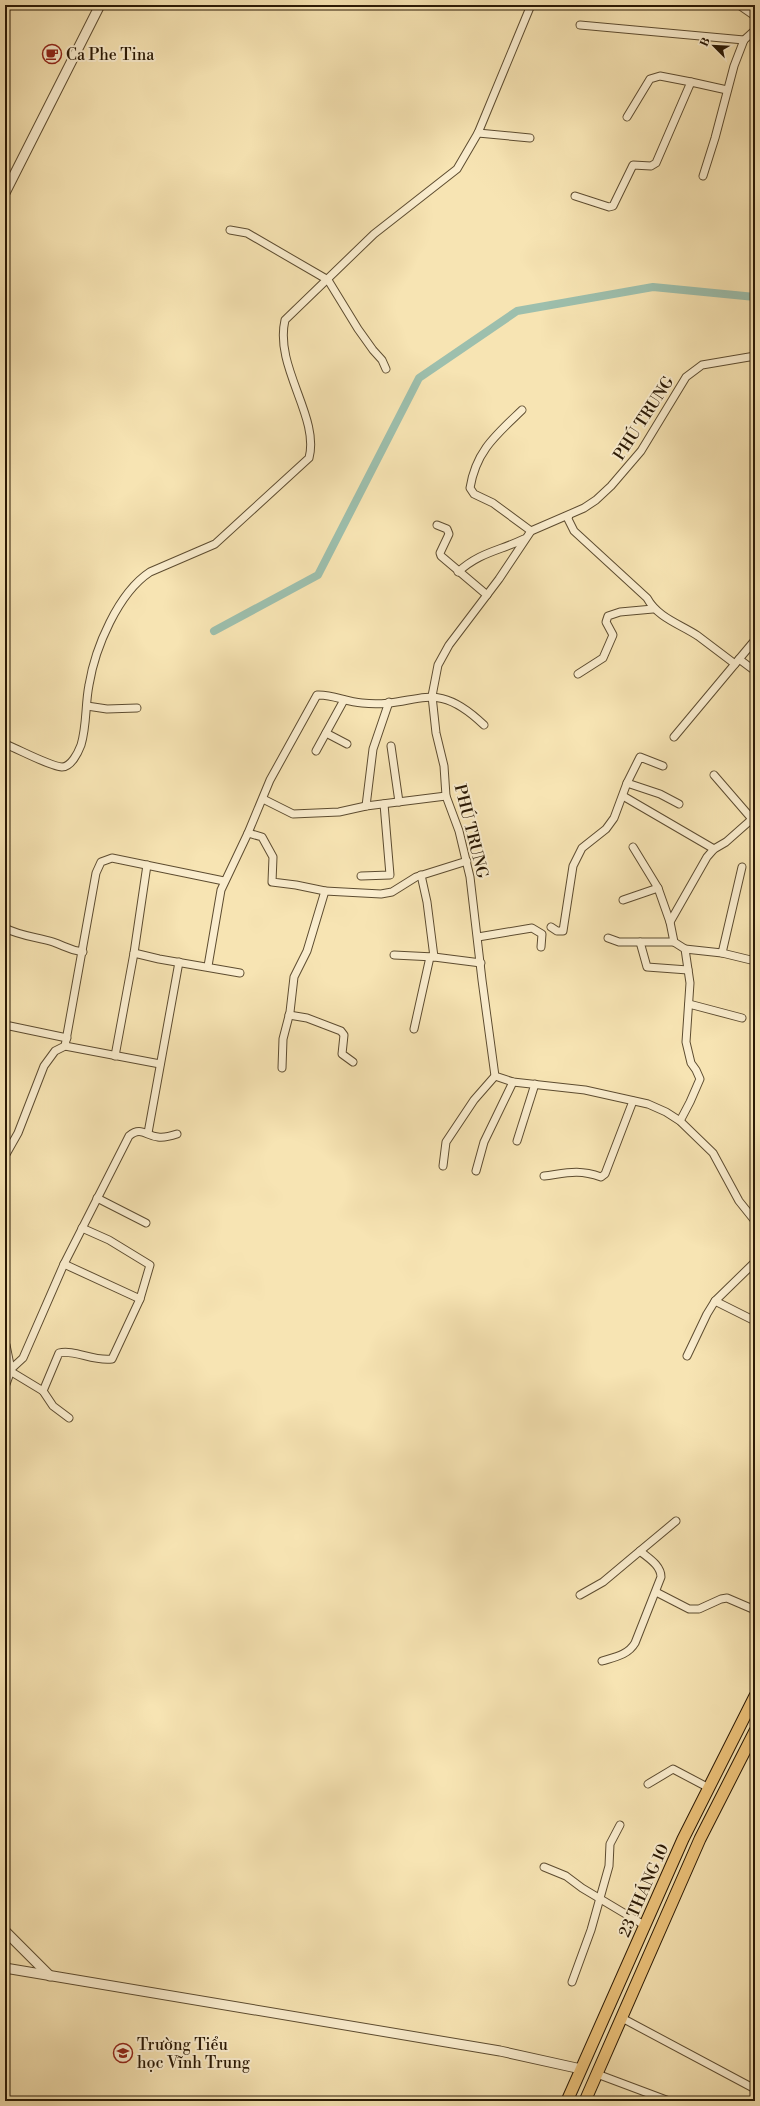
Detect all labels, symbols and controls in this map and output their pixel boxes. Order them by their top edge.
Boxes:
north arrow [694,26,734,66]
text: B [698,36,714,49]
cafe icon: Ca Phe Tina [41,43,63,65]
place label: Ca Phe Tina [66,45,155,65]
street label: PHÚ TRUNG [608,372,679,464]
street label: PHÚ TRUNG [450,782,494,880]
street label: 23 THÁNG 10 [613,1840,673,1940]
place label: Trường Tiểu học Vĩnh Trung [137,2035,251,2073]
school or university icon: Trường Tiểu học Vĩnh Trung [112,2042,134,2064]

